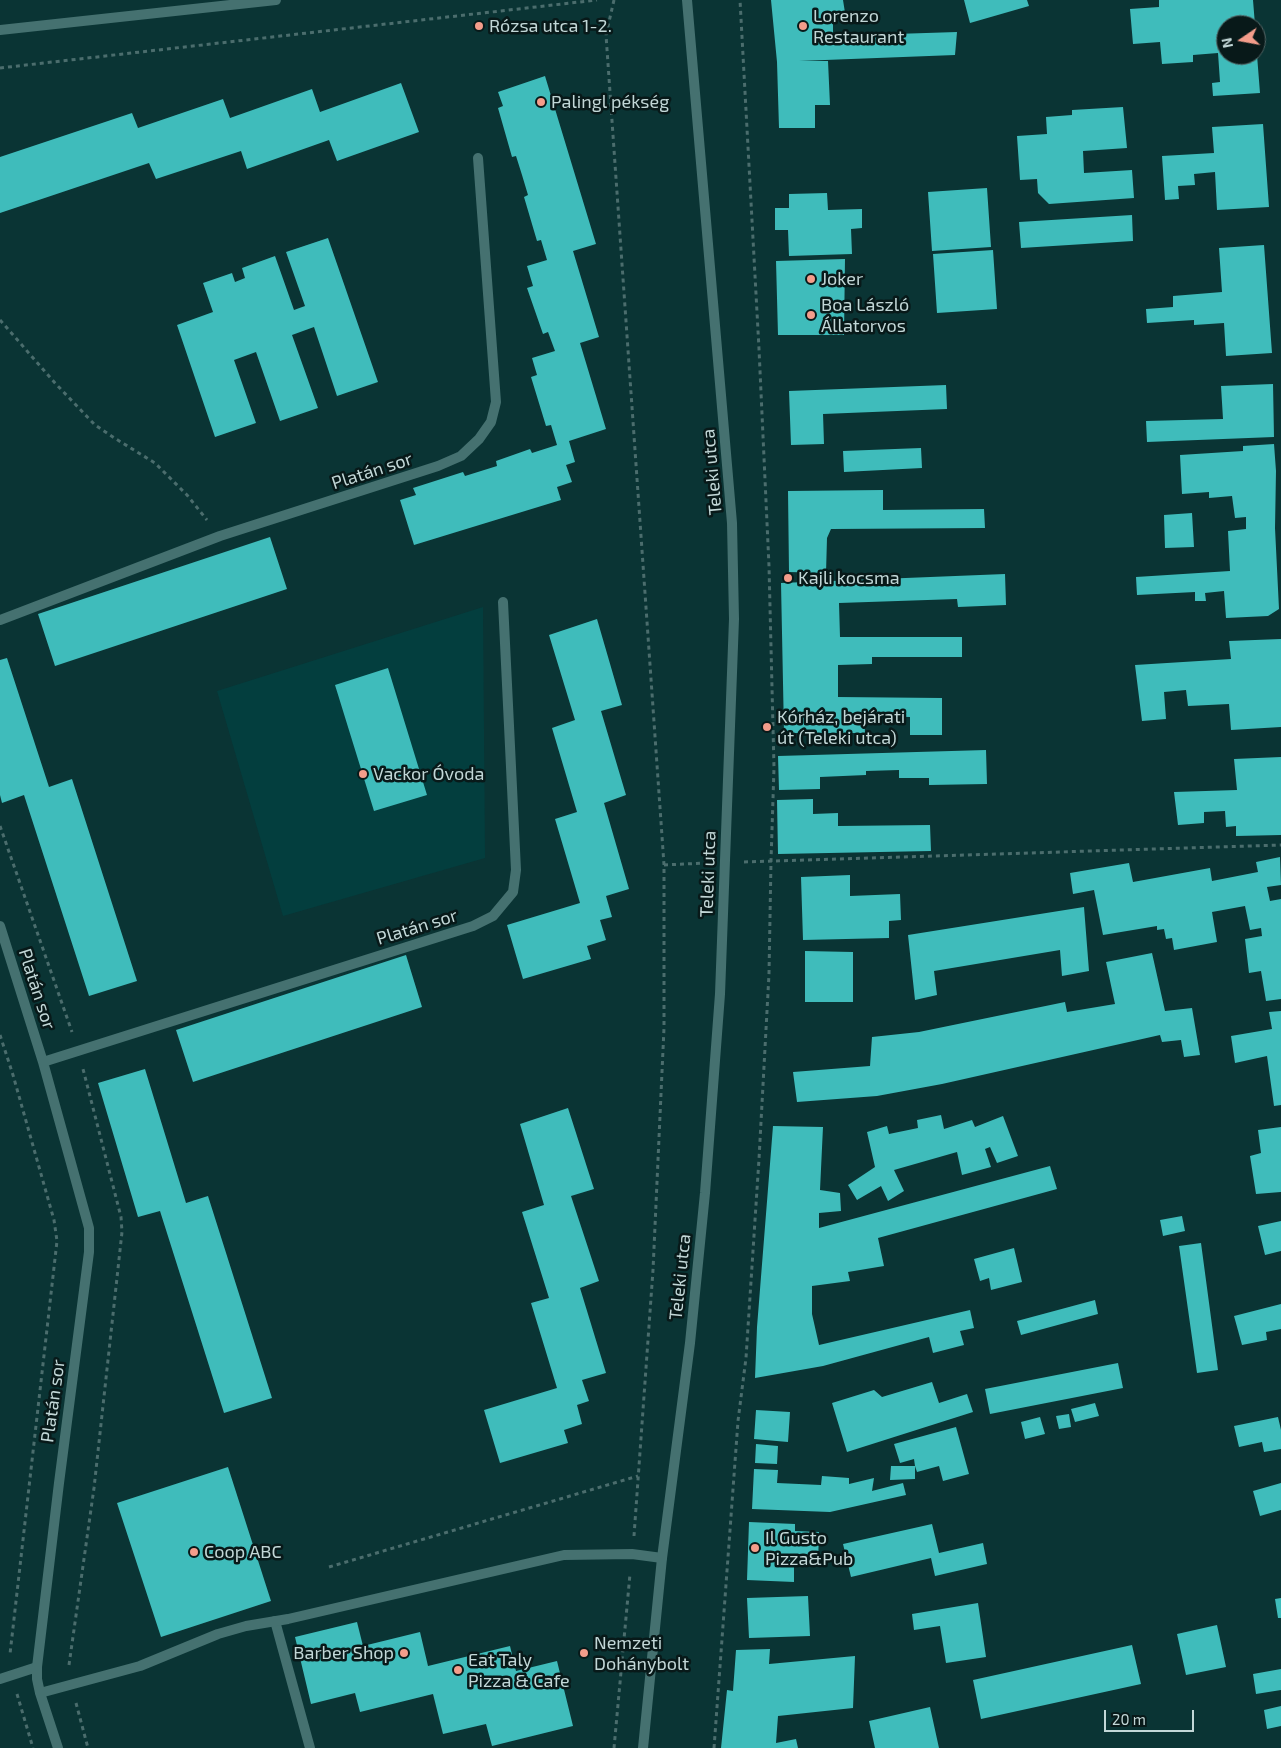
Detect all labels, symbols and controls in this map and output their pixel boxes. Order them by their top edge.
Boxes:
place label: Lorenzo Restaurant [813,5,904,48]
place label: Rózsa utca 1-2. [489,15,612,37]
north arrow [1216,15,1266,65]
marker: Rózsa utca 1-2. [473,20,485,32]
marker: Lorenzo Restaurant [797,20,809,32]
text: N [1217,36,1236,50]
place label: Palingl pékség [551,91,669,113]
marker: Palingl pékség [535,96,547,108]
place label: Joker [821,268,863,290]
marker: Joker [805,273,817,285]
place label: Boa László Állatorvos [821,294,909,336]
marker: Boa László Állatorvos [805,309,817,321]
street label: Teleki utca [697,428,727,516]
street label: Platán sor [329,448,415,494]
place label: Kajli kocsma [798,567,900,589]
marker: Kajli kocsma [782,572,794,584]
place label: Kórház, bejárati út (Teleki utca) [777,706,905,749]
marker: Kórház, bejárati út (Teleki utca) [761,721,773,733]
place label: Vackor Óvoda [373,763,484,785]
marker: Vackor Óvoda [357,768,369,780]
street label: Teleki utca [696,830,720,918]
street label: Platán sor [374,904,460,950]
street label: Platán sor [14,946,60,1032]
street label: Teleki utca [665,1233,695,1321]
street label: Platán sor [36,1358,70,1444]
place label: Il Gusto Pizza&Pub [765,1527,853,1570]
place label: Coop ABC [204,1541,282,1563]
marker: Il Gusto Pizza&Pub [749,1542,761,1554]
marker: Coop ABC [188,1546,200,1558]
place label: Nemzeti Dohánybolt [594,1632,689,1675]
place label: Barber Shop [293,1642,394,1664]
marker: Barber Shop [398,1647,410,1659]
marker: Nemzeti Dohánybolt [578,1647,590,1659]
place label: Eat Taly Pizza & Cafe [468,1649,570,1692]
marker: Eat Taly Pizza & Cafe [452,1664,464,1676]
scale bar [1106,1700,1196,1732]
text: 20 m [1112,1710,1146,1728]

